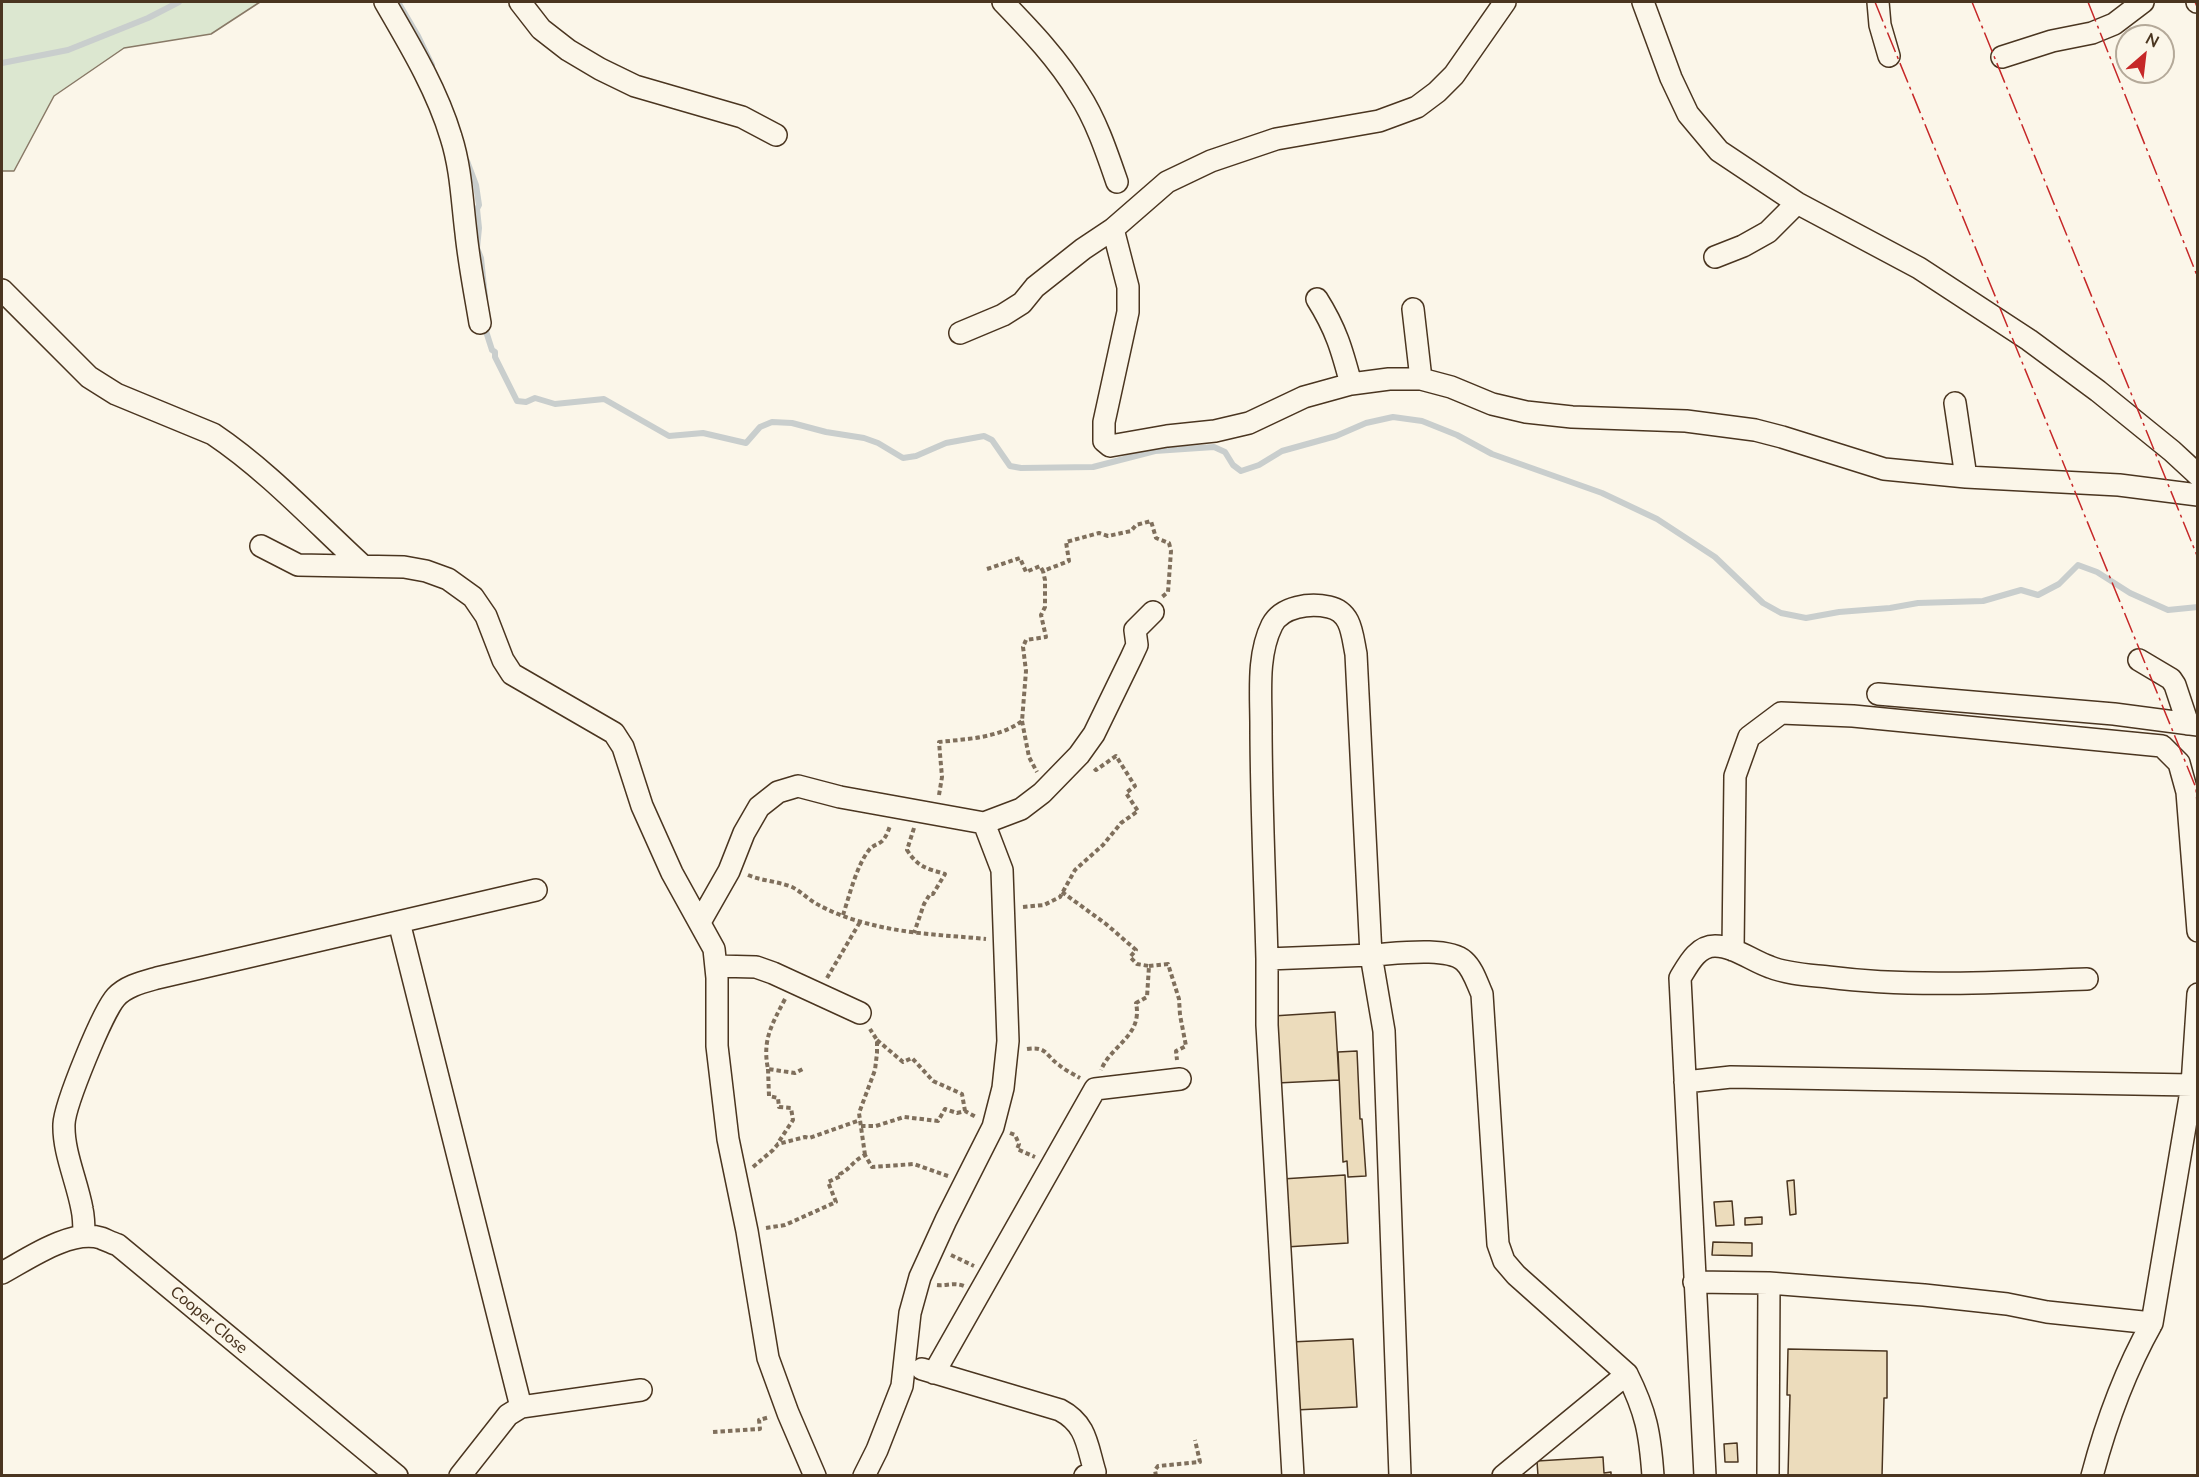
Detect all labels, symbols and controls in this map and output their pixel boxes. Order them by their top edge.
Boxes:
north arrow [2115,24,2175,84]
text: N [2143,28,2163,51]
street label: Cooper Close [166,1282,252,1358]

